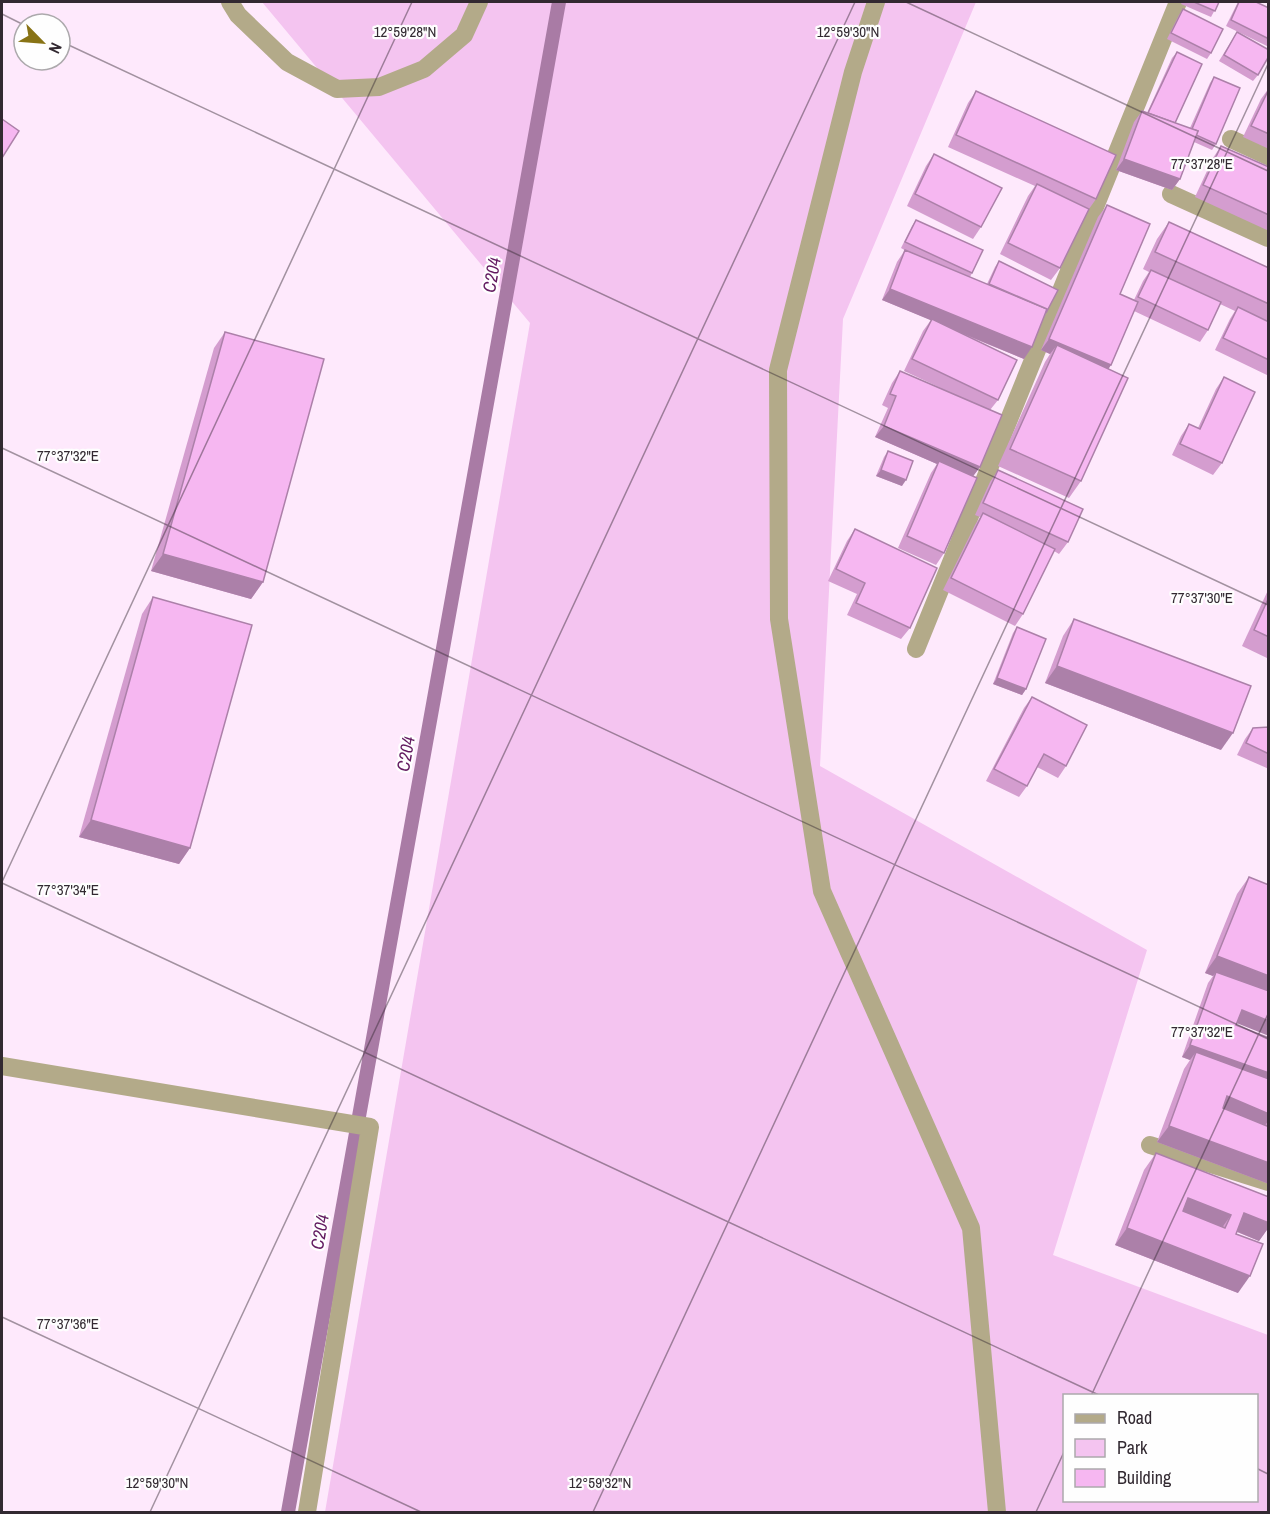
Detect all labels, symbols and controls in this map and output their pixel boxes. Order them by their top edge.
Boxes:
north arrow [12,12,72,72]
text: 12°59'28"N [374,21,436,42]
text: 12°59'30"N [817,21,879,42]
text: N [44,39,68,57]
text: 77°37'28"E [1171,153,1233,174]
water label: C204 [476,255,507,294]
text: 77°37'32"E [37,445,99,466]
text: 77°37'30"E [1171,587,1233,608]
water label: C204 [390,734,421,773]
text: 77°37'34"E [37,879,99,900]
text: 77°37'32"E [1171,1021,1233,1042]
water label: C204 [304,1212,335,1251]
text: 77°37'36"E [37,1313,99,1334]
legend [1063,1394,1258,1502]
text: Road [1117,1405,1152,1430]
text: Park [1117,1435,1148,1460]
text: Building [1117,1465,1172,1490]
text: 12°59'30"N [126,1472,188,1493]
text: 12°59'32"N [569,1472,631,1493]

